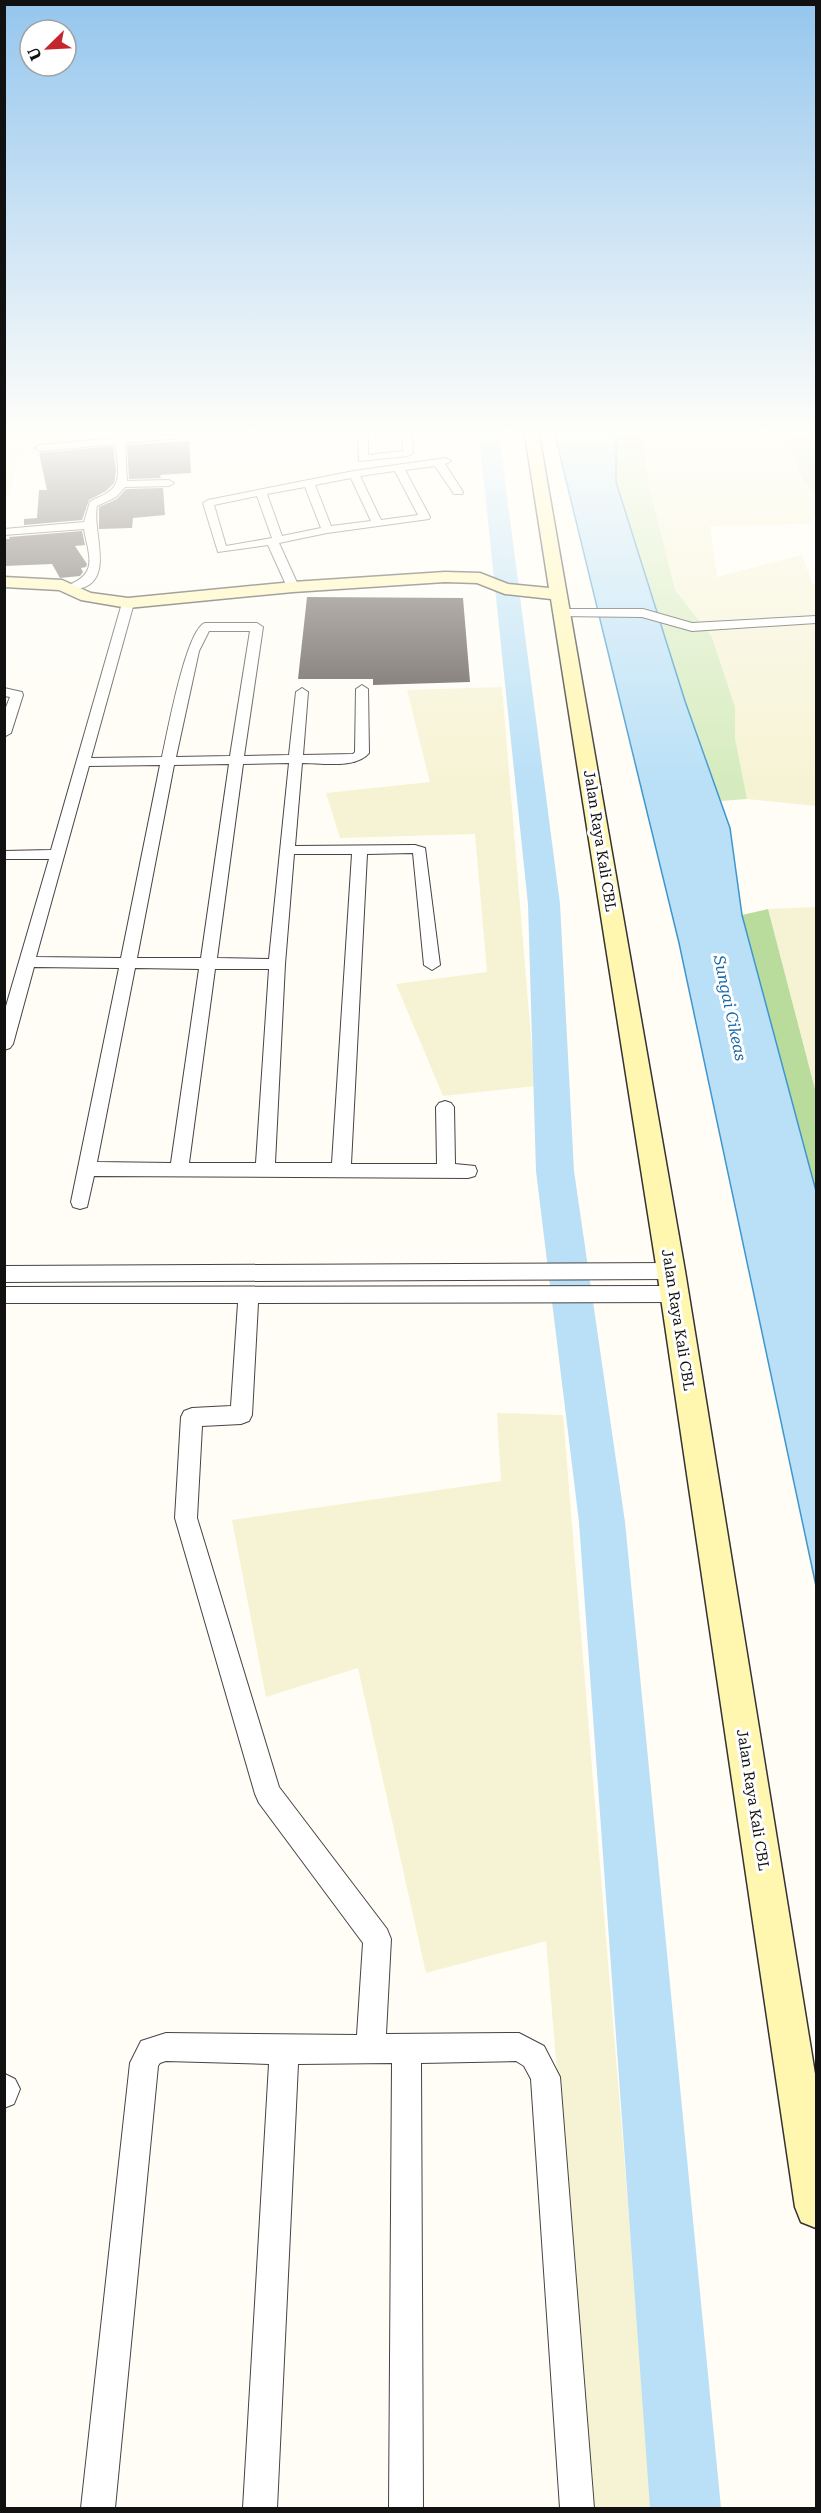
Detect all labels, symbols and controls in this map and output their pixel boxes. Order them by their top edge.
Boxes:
north arrow [18,18,78,78]
text: U [24,44,46,63]
street label: Jalan Raya Kali CBL [580,769,620,913]
water label: Sungai Cikeas [709,952,750,1063]
street label: Jalan Raya Kali CBL [658,1248,698,1392]
street label: Jalan Raya Kali CBL [733,1728,773,1872]

